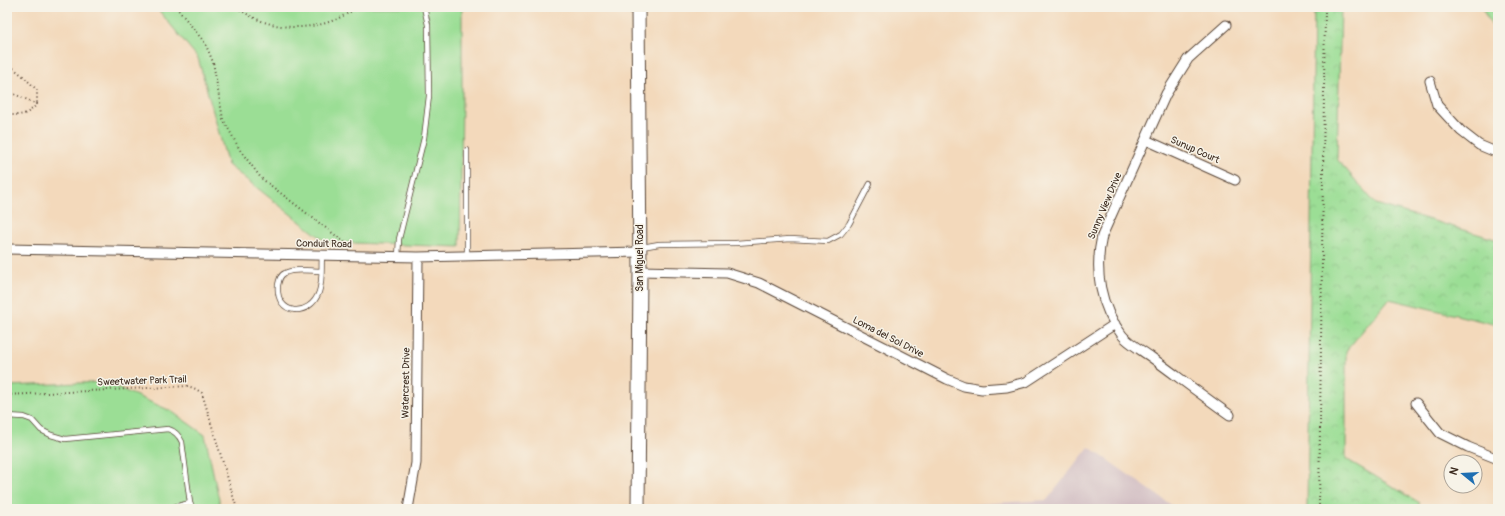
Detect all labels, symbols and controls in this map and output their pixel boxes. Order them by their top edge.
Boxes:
street label: Sunup Court [1169,134,1222,167]
street label: Sunny View Drive [1086,171,1124,241]
street label: San Miguel Road [634,224,646,292]
street label: Conduit Road [296,238,352,250]
street label: Loma del Sol Drive [851,314,926,360]
street label: Watercrest Drive [399,347,413,419]
street label: Sweetwater Park Trail [97,373,187,389]
north arrow [1443,454,1483,494]
text: N [1447,465,1461,477]

